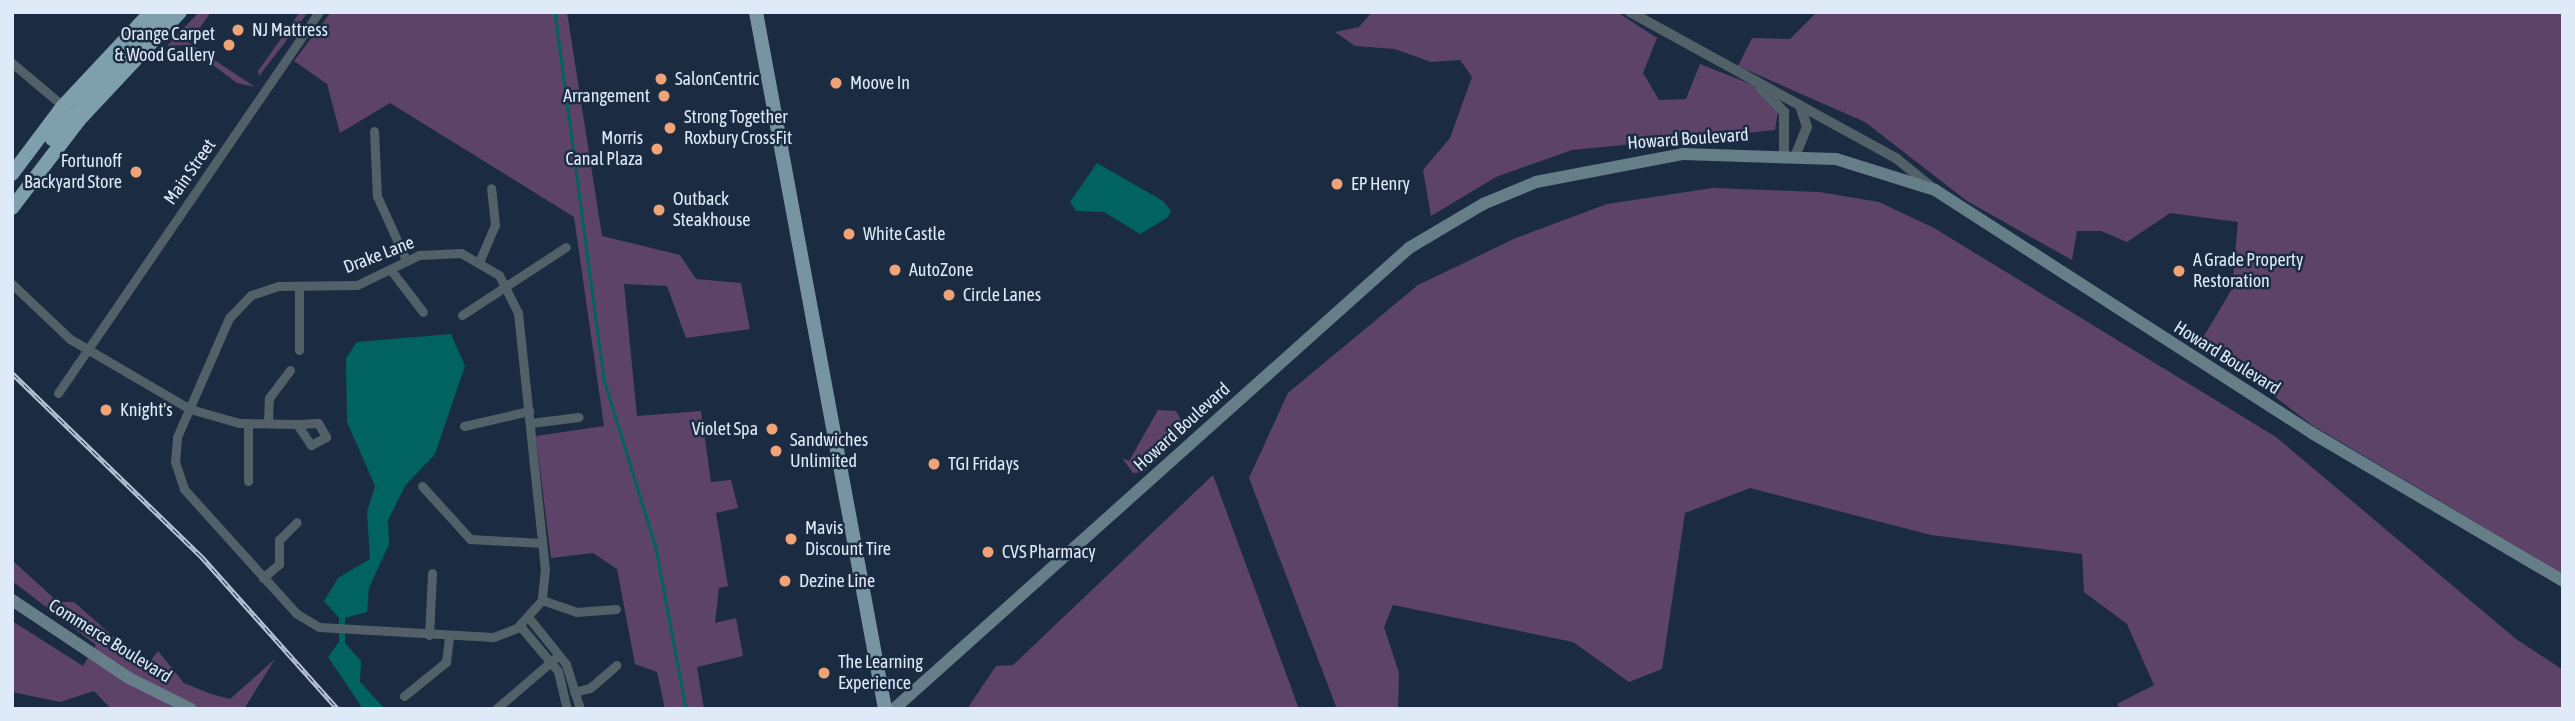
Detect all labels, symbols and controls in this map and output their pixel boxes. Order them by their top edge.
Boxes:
place label: NJ Mattress [252,19,328,41]
marker: NJ Mattress [230,22,246,38]
place label: Orange Carpet & Wood Gallery [115,24,215,66]
marker: Orange Carpet & Wood Gallery [221,37,237,53]
place label: SalonCentric [675,68,759,90]
marker: SalonCentric [653,71,669,87]
place label: Moove In [850,72,910,94]
marker: Moove In [828,75,844,91]
place label: Arrangement [563,85,650,107]
marker: Arrangement [656,88,672,104]
place label: Strong Together Roxbury CrossFit [684,107,792,150]
marker: Strong Together Roxbury CrossFit [662,120,678,136]
street label: Howard Boulevard [1627,124,1749,154]
place label: Morris Canal Plaza [565,128,643,170]
street label: Main Street [160,135,220,209]
marker: Morris Canal Plaza [649,141,665,157]
place label: Fortunoff Backyard Store [24,151,122,194]
marker: Fortunoff Backyard Store [128,164,144,180]
place label: EP Henry [1351,173,1410,195]
marker: EP Henry [1329,176,1345,192]
place label: Outback Steakhouse [673,189,750,232]
marker: Outback Steakhouse [651,202,667,218]
place label: White Castle [863,223,945,245]
marker: White Castle [841,226,857,242]
street label: Drake Lane [341,232,417,278]
place label: A Grade Property Restoration [2193,250,2303,292]
place label: AutoZone [909,259,973,281]
marker: AutoZone [887,262,903,278]
marker: A Grade Property Restoration [2171,263,2187,279]
place label: Circle Lanes [963,284,1041,306]
marker: Circle Lanes [941,287,957,303]
street label: Howard Boulevard [2170,317,2284,399]
street label: Howard Boulevard [1130,378,1234,476]
place label: Knight's [120,399,173,421]
marker: Knight's [98,402,114,418]
place label: Violet Spa [692,418,758,440]
marker: Violet Spa [764,421,780,437]
place label: Sandwiches Unlimited [790,430,868,472]
marker: Sandwiches Unlimited [768,443,784,459]
place label: TGI Fridays [948,453,1019,475]
marker: TGI Fridays [926,456,942,472]
place label: Mavis Discount Tire [805,518,891,560]
marker: Mavis Discount Tire [783,531,799,547]
place label: CVS Pharmacy [1002,541,1096,563]
marker: CVS Pharmacy [980,544,996,560]
place label: Dezine Line [799,570,875,592]
marker: Dezine Line [777,573,793,589]
street label: Commerce Boulevard [44,594,176,688]
place label: The Learning Experience [838,652,923,694]
marker: The Learning Experience [816,665,832,681]

